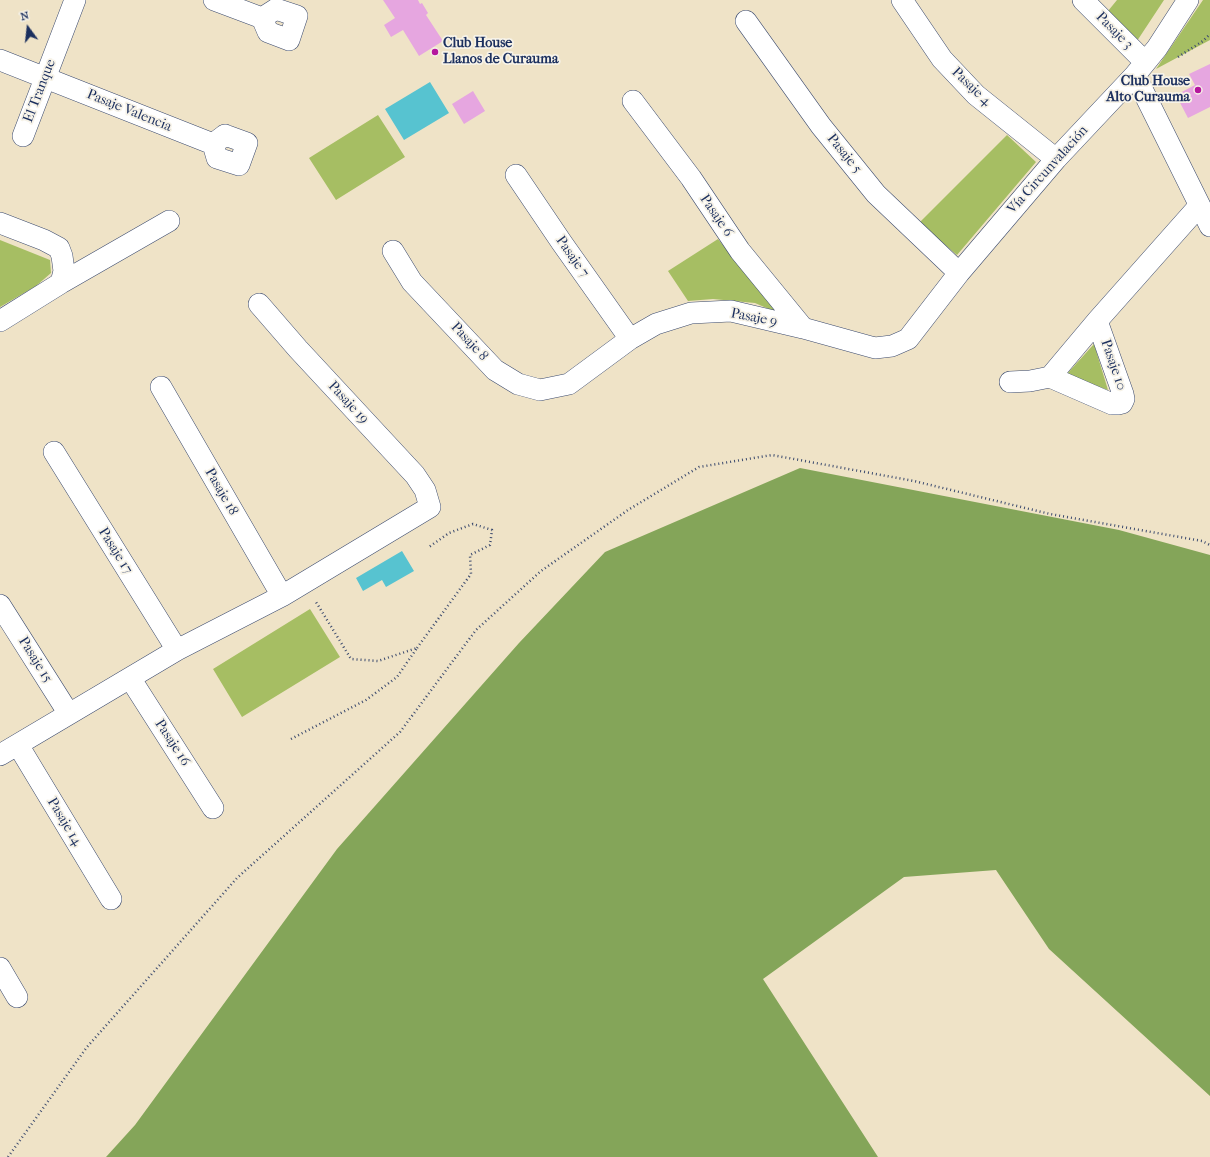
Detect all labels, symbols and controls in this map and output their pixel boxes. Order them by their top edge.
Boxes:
north arrow [8,8,48,48]
text: N [19,9,30,23]
street label: Pasaje 3 [1092,9,1136,53]
place label: Club House Llanos de Curauma [443,36,558,68]
marker: Club House Llanos de Curauma [430,47,440,57]
street label: El Tranque [20,57,60,125]
street label: Pasaje 4 [948,64,994,110]
place label: Club House Alto Curauma [1106,74,1190,106]
marker: Club House Alto Curauma [1193,85,1203,95]
street label: Pasaje Valencia [84,86,174,136]
street label: Vía Circunvalación [1004,122,1092,218]
street label: Pasaje 5 [823,131,865,177]
street label: Pasaje 6 [696,192,736,240]
street label: Pasaje 7 [552,233,592,281]
street label: Pasaje 9 [729,305,779,331]
street label: Pasaje 8 [447,319,491,365]
street label: Pasaje 10 [1097,337,1129,393]
street label: Pasaje 19 [324,378,372,428]
street label: Pasaje 18 [201,465,241,519]
street label: Pasaje 17 [94,525,136,577]
street label: Pasaje 15 [14,634,56,686]
street label: Pasaje 16 [151,716,193,770]
street label: Pasaje 14 [43,795,85,849]

